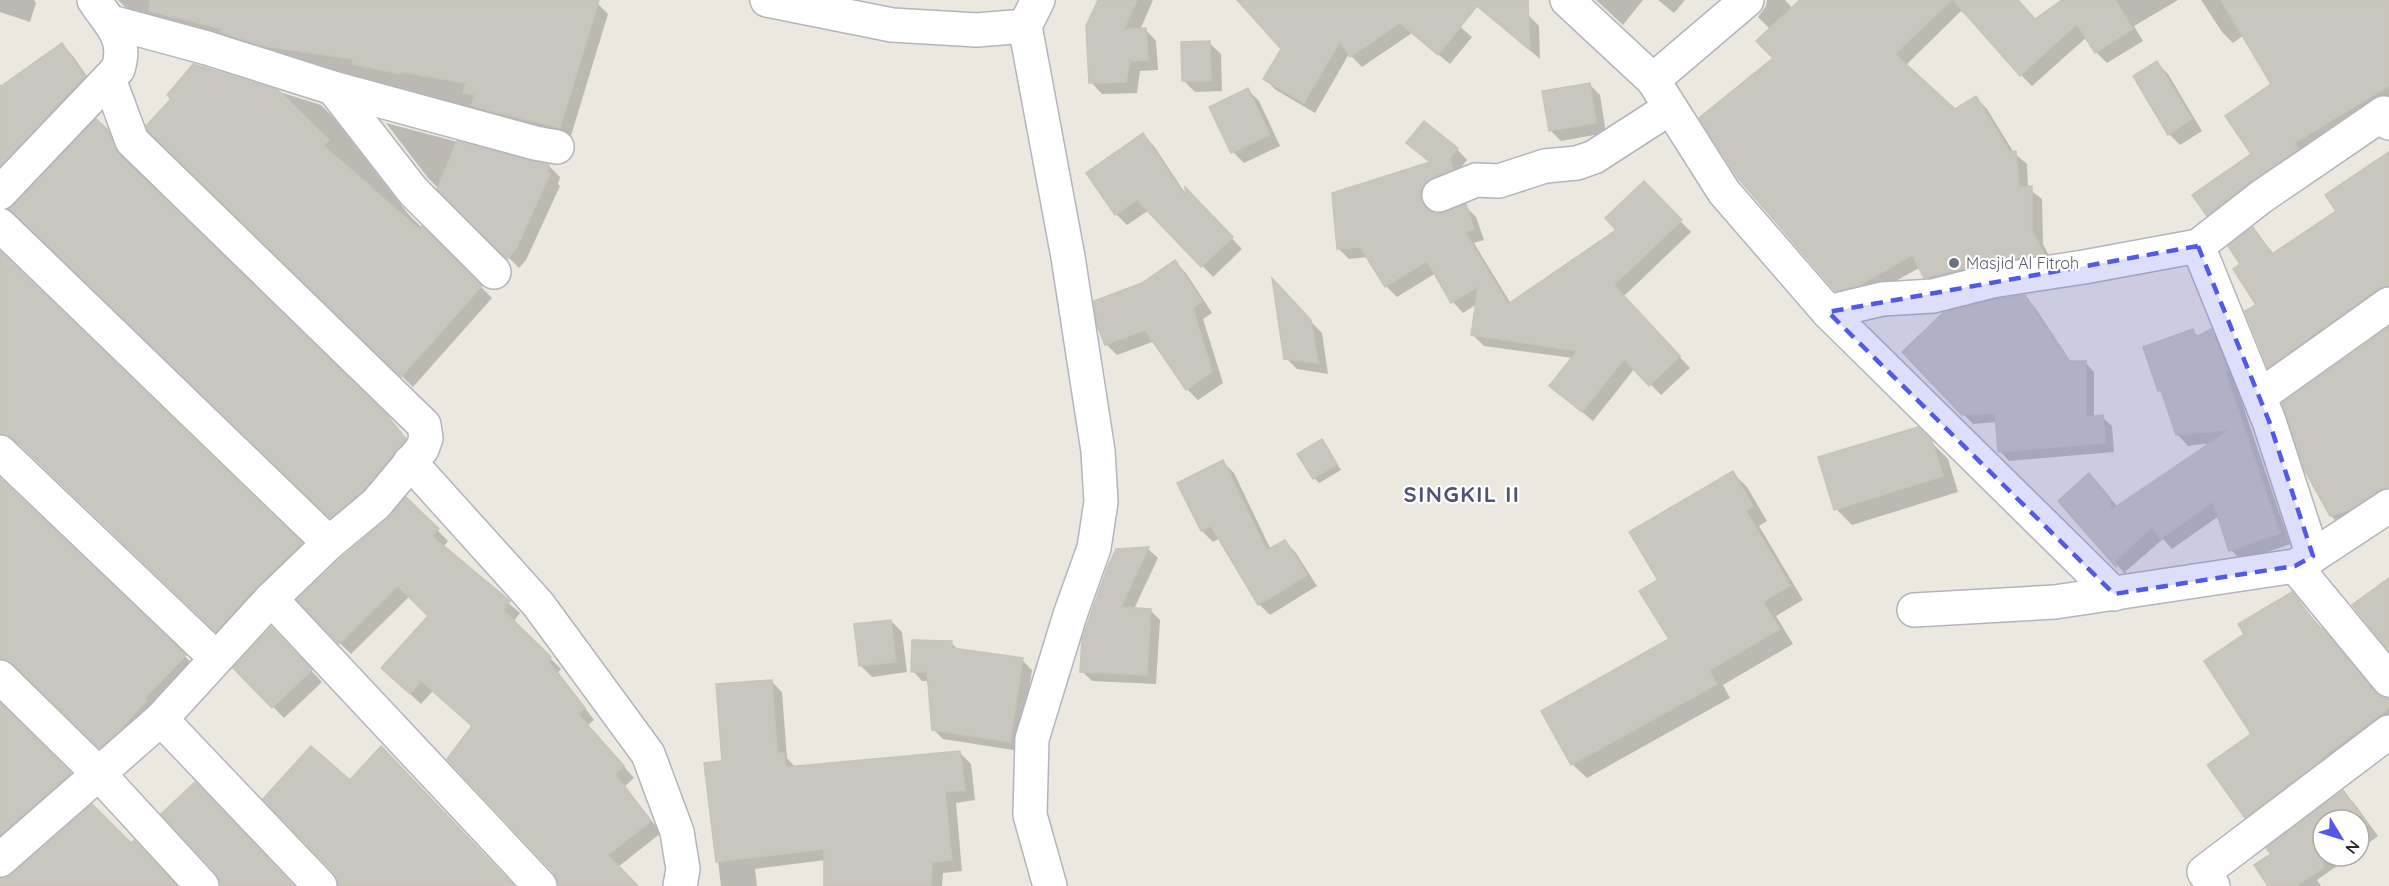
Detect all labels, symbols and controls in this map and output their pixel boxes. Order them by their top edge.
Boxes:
place label: Masjid Al Fitroh [1966,253,2079,273]
marker: Masjid Al Fitroh [1947,256,1961,270]
district label: SINGKIL II [1404,480,1520,508]
north arrow [2311,808,2371,868]
text: N [2341,836,2364,858]

